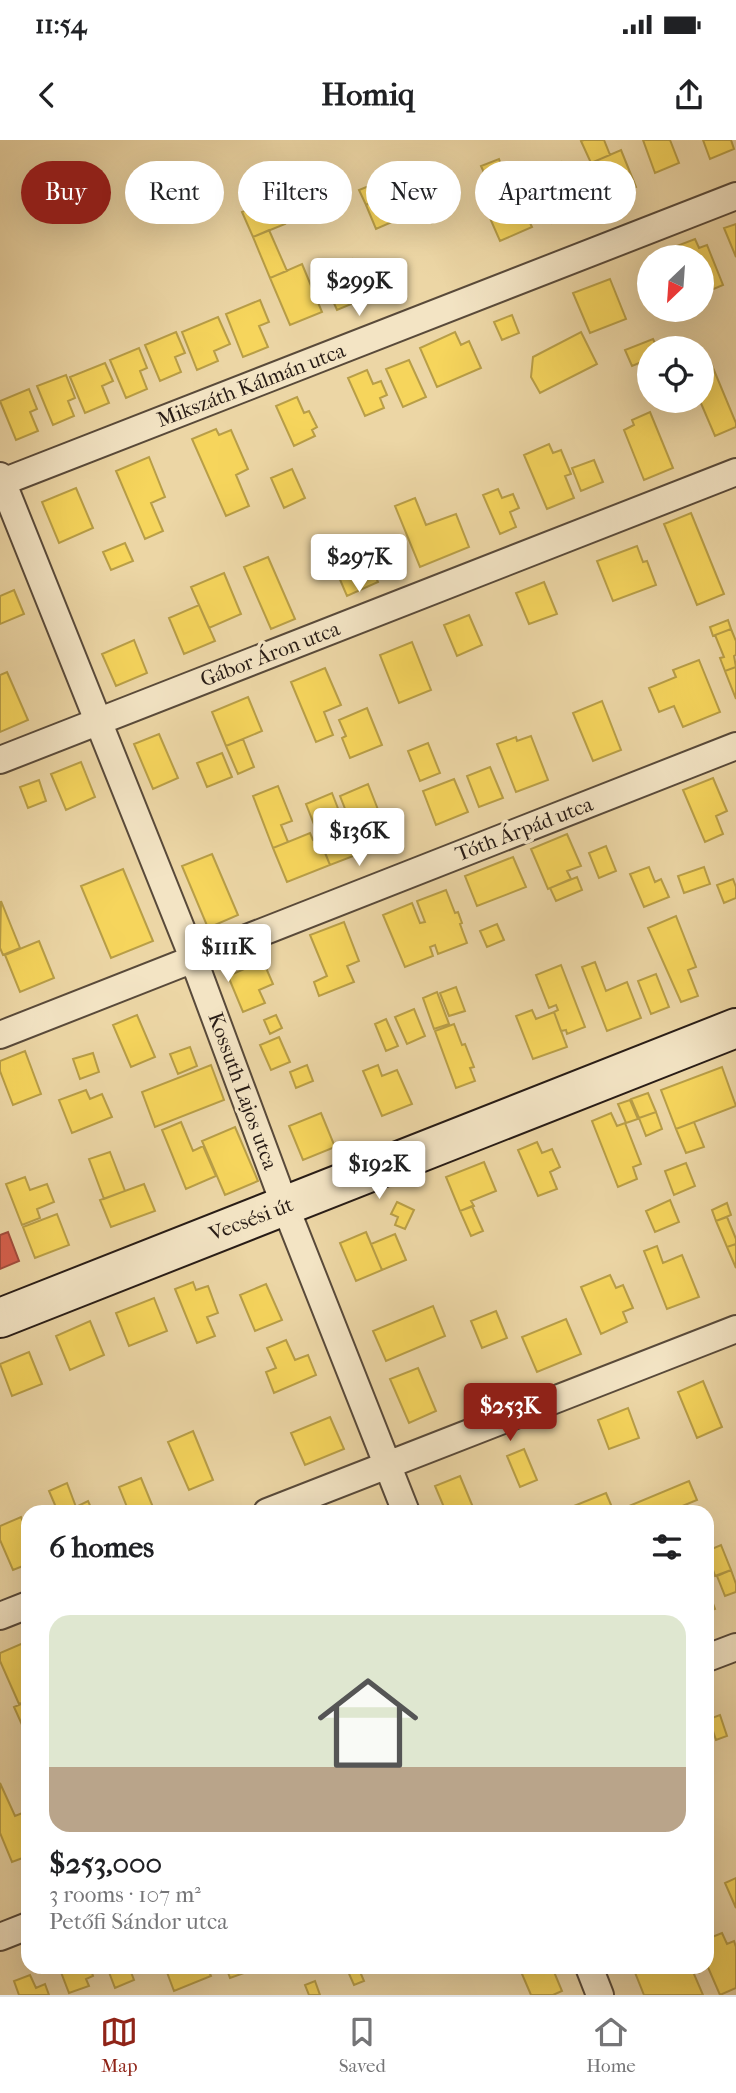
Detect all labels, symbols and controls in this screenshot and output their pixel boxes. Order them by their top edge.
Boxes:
text: 11:54 [35,9,86,40]
icon: back [28,76,66,114]
text: Homiq [321,76,415,113]
icon: share [670,76,708,114]
chip: Buy [21,161,111,224]
chip: Rent [125,161,224,224]
chip: Filters [238,161,352,224]
chip: New [366,161,461,224]
chip: Apartment [475,161,636,224]
north arrow [637,245,714,322]
map controls [637,245,714,413]
pin: $299K [310,258,408,318]
text: $299K [326,267,392,294]
button: locate [637,336,714,413]
street label: Mikszáth Kálmán utca [153,338,349,432]
pin: $297K [310,534,408,594]
text: $297K [327,543,391,570]
street label: Gábor Áron utca [197,616,343,692]
street label: Tóth Árpád utca [452,792,596,866]
pin: $136K [310,808,408,868]
text: $136K [329,817,389,844]
pin: $111K [179,924,277,984]
text: $111K [201,933,255,960]
street label: Kossuth Lajos utca [203,1009,283,1173]
pin: $192K [330,1142,428,1201]
text: $192K [348,1150,410,1177]
street label: Vecsési út [205,1192,297,1246]
pin: $253K [461,1384,559,1443]
text: $253K [480,1392,540,1419]
icon: filters [648,1528,686,1566]
text: 6 homes [49,1530,154,1565]
icon: home [305,1660,431,1786]
text: $253,000 [49,1846,162,1881]
text: 3 rooms · 107 m² [49,1881,201,1908]
text: Petőfi Sándor utca [49,1908,228,1935]
tab: Map [100,2013,138,2077]
tab: Saved [339,2013,386,2077]
tab: Home [586,2013,636,2077]

